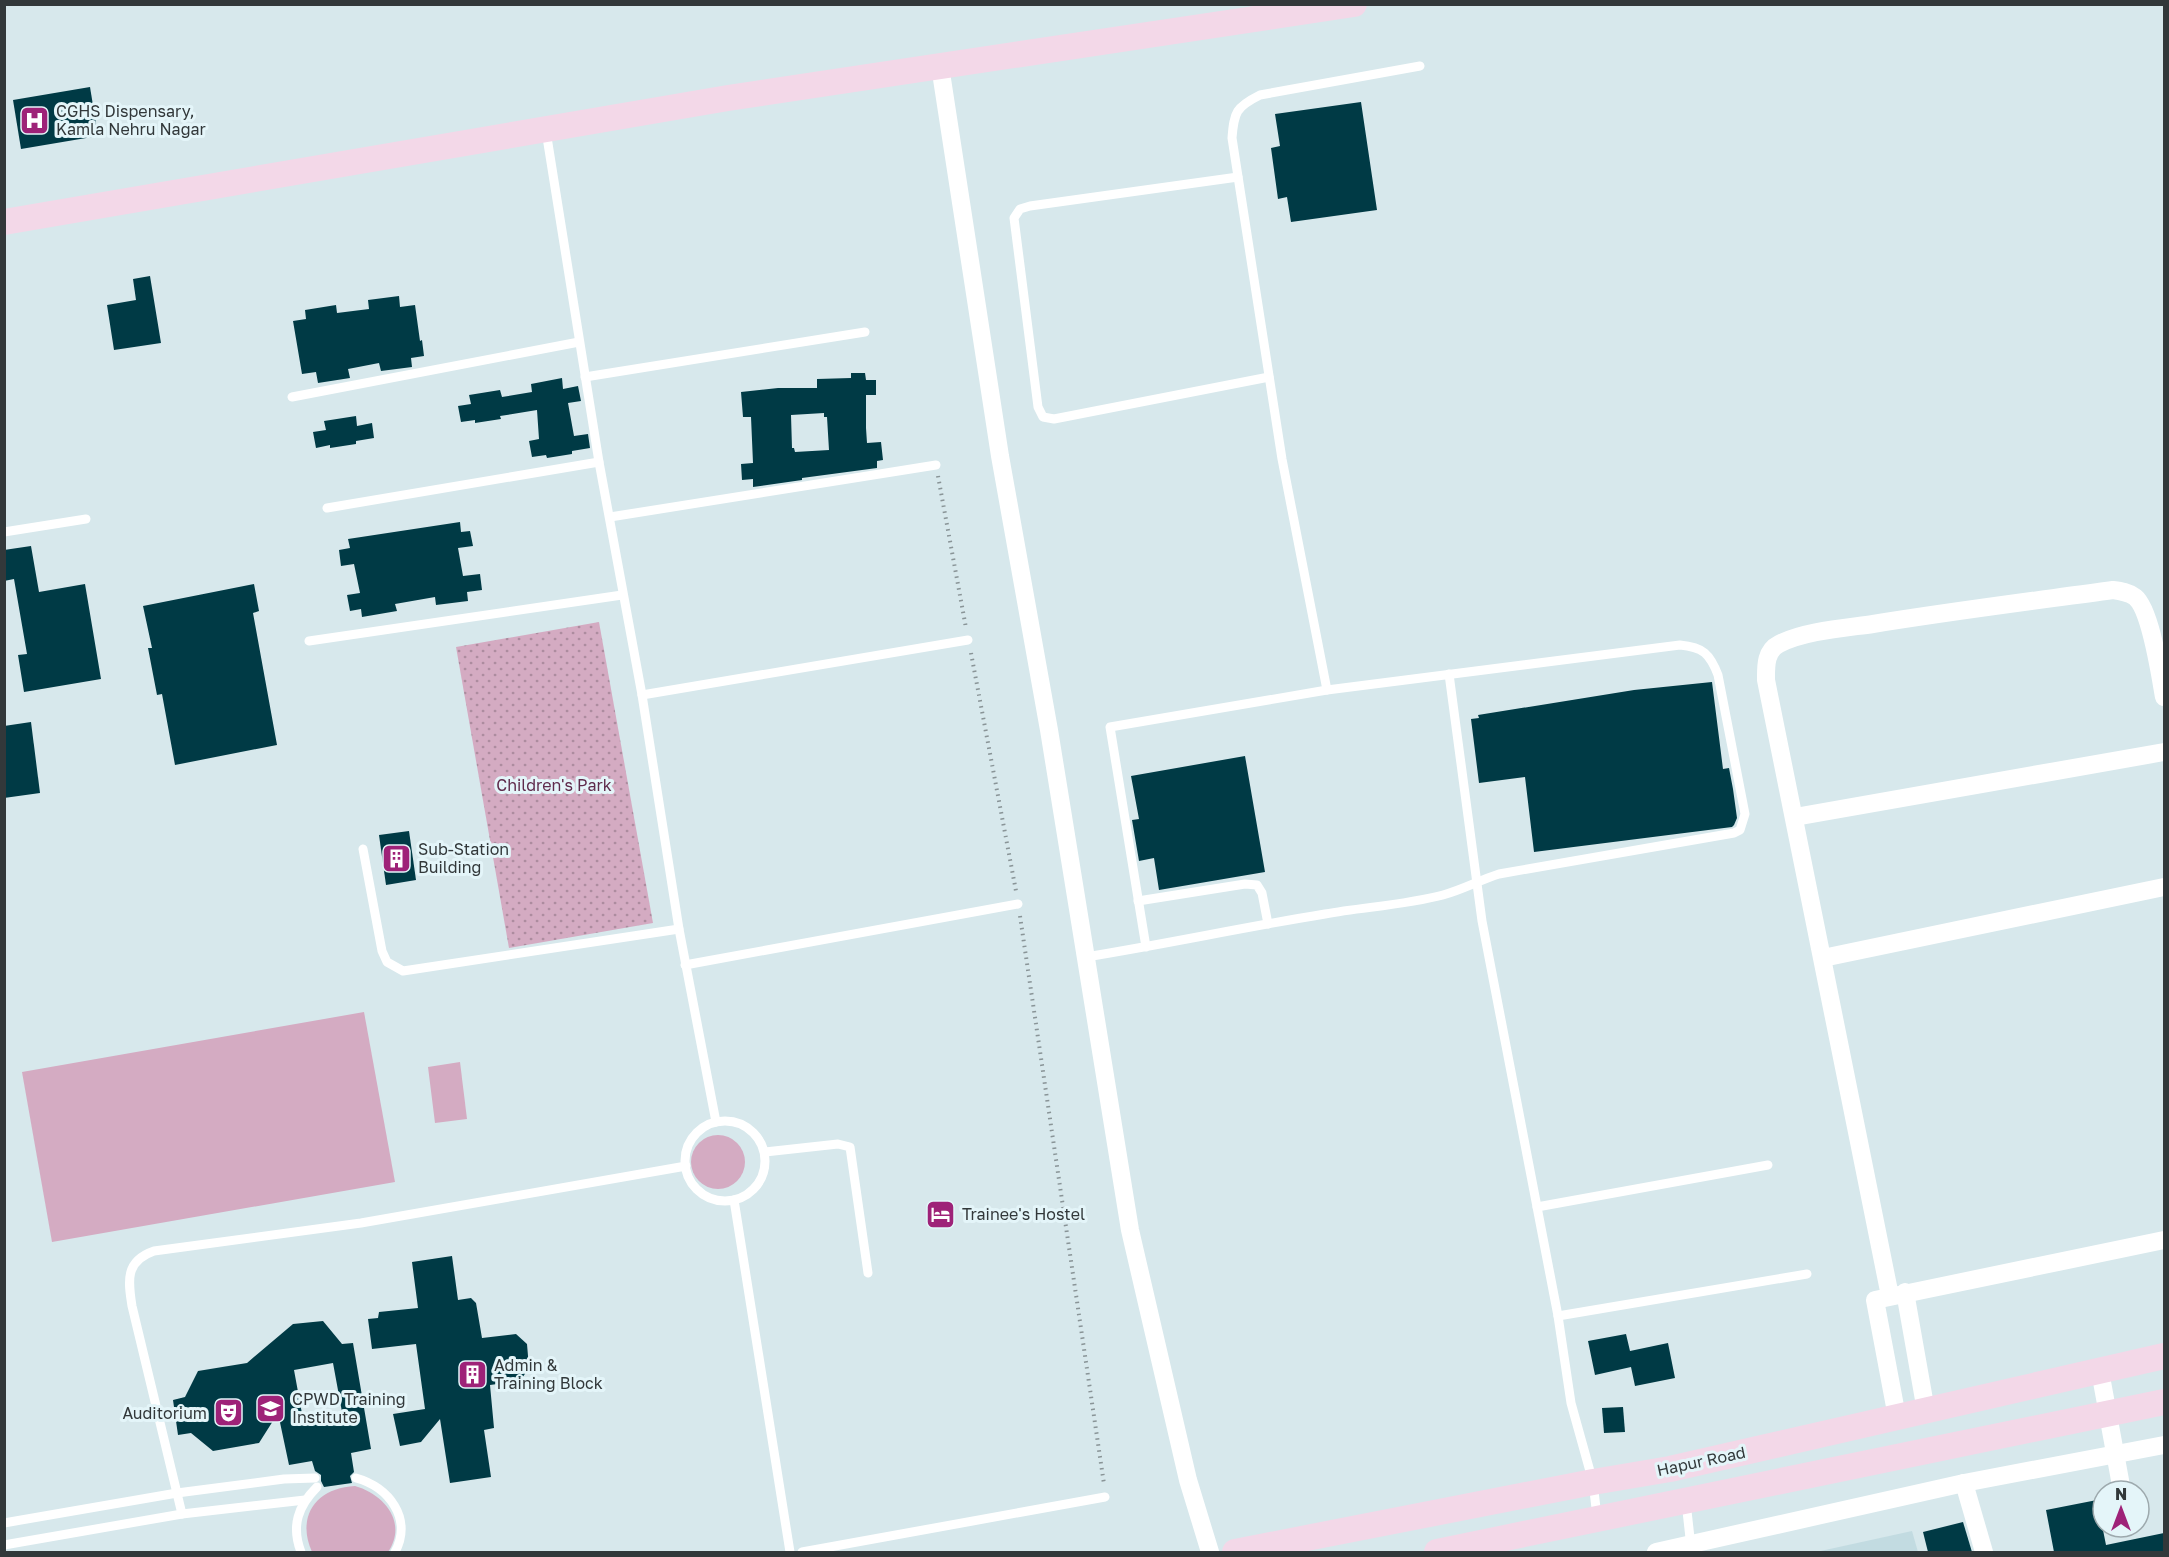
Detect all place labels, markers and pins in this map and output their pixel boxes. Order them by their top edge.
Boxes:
place label: CGHS Dispensary, Kamla Nehru Nagar [56,101,206,139]
hospital icon: CGHS Dispensary, Kamla Nehru Nagar [19,104,51,136]
place label: Sub-Station Building [418,839,509,877]
building icon: Sub-Station Building [381,842,413,874]
hotel icon: Trainee's Hostel [925,1198,957,1230]
place label: Trainee's Hostel [962,1204,1085,1224]
place label: Admin & Training Block [494,1355,603,1393]
building icon: Admin & Training Block [457,1358,489,1390]
place label: CPWD Training Institute [292,1389,406,1427]
school or university icon: CPWD Training Institute [255,1392,287,1424]
theatre icon: Auditorium [212,1397,244,1429]
place label: Auditorium [122,1403,207,1423]

